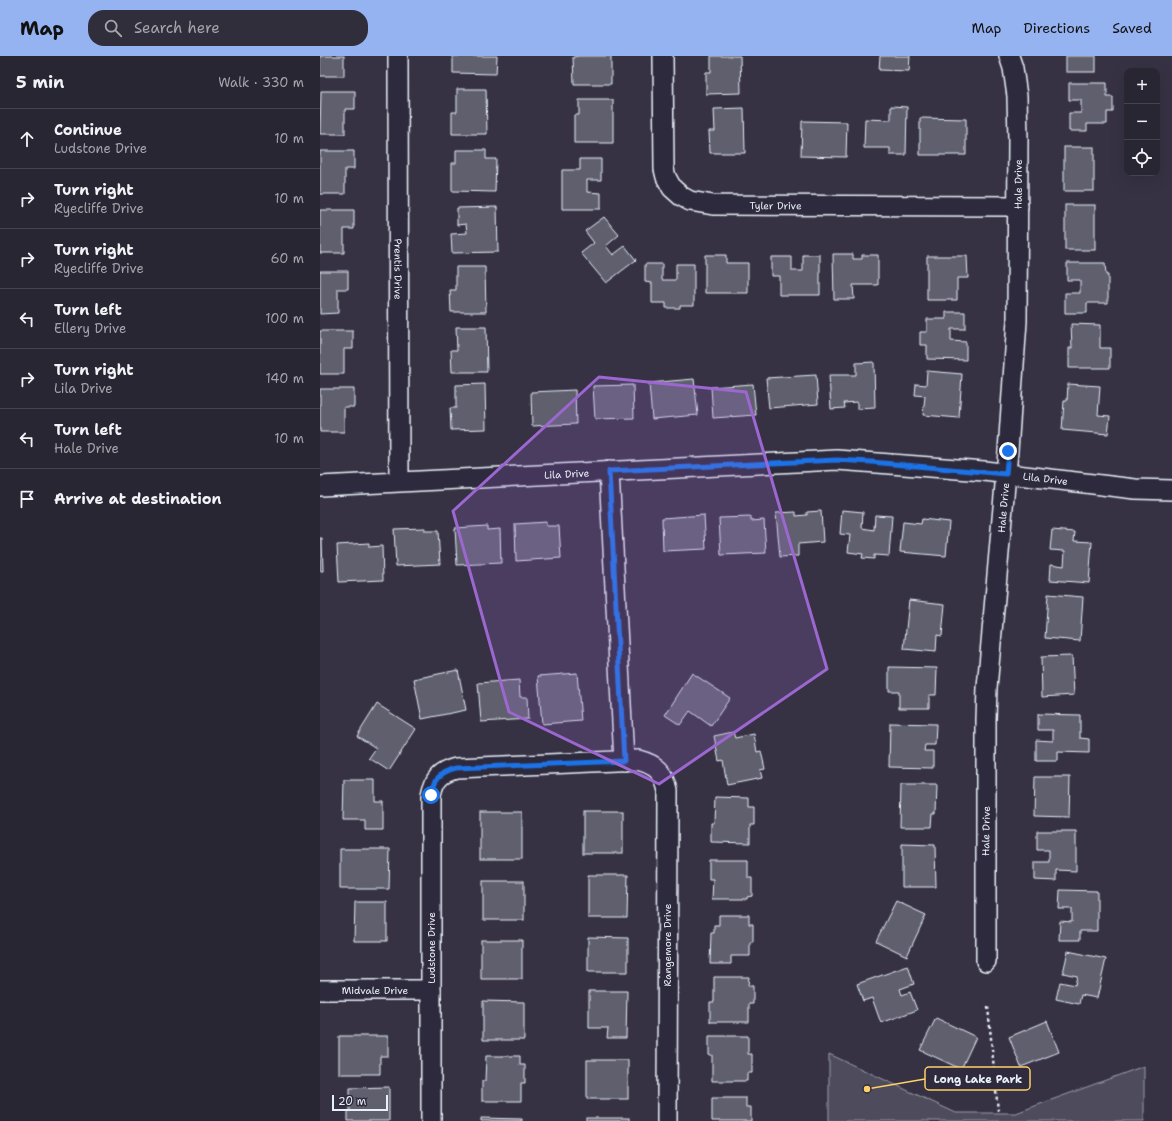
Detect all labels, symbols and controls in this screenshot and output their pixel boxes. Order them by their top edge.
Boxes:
search box [88,10,368,46]
text: Map [20,16,64,41]
icon: search [102,17,124,39]
text: Search here [134,18,220,38]
text: Map [972,19,1002,37]
text: Directions [1024,19,1090,37]
text: Saved [1112,19,1152,37]
map controls [1124,68,1160,176]
button: + [1124,68,1160,104]
text: 5 min [16,71,64,93]
text: Walk · 330 m [218,74,304,91]
button: − [1124,104,1160,140]
text: Continue [54,120,122,140]
icon: ahead [16,128,38,150]
text: 10 m [274,130,304,147]
text: Ludstone Drive [54,140,147,157]
button: locate [1124,140,1160,176]
street label: Hale Drive [1011,159,1024,209]
text: Turn right [54,180,134,200]
icon: right [16,188,38,210]
text: 10 m [274,190,304,207]
street label: Tyler Drive [749,199,802,212]
text: Ryecliffe Drive [54,200,144,217]
street label: Prentis Drive [392,238,405,300]
text: Turn right [54,240,134,260]
icon: right [16,248,38,270]
text: 60 m [271,250,304,267]
text: Ryecliffe Drive [54,260,144,277]
text: Turn left [54,300,122,320]
icon: left [16,308,38,330]
text: 100 m [265,310,304,327]
text: Ellery Drive [54,320,126,337]
text: Turn right [54,360,134,380]
icon: right [16,368,38,390]
text: 140 m [265,370,304,387]
text: Lila Drive [54,380,113,397]
text: Turn left [54,420,122,440]
icon: left [16,428,38,450]
text: 10 m [274,430,304,447]
text: Hale Drive [54,440,119,457]
route end [999,442,1017,460]
street label: Lila Drive [544,466,590,481]
street label: Lila Drive [1022,469,1069,488]
street label: Hale Drive [994,482,1012,533]
icon: arrive [16,488,38,510]
text: Arrive at destination [54,489,222,509]
route start [422,786,440,804]
street label: Hale Drive [979,806,993,856]
street label: Rangemore Drive [661,903,674,986]
street label: Ludstone Drive [425,912,438,984]
street label: Midvale Drive [342,984,409,997]
callout: Long Lake Park [925,1067,1030,1090]
text: Long Lake Park [934,1072,1022,1087]
scale bar [332,1093,388,1112]
text: 20 m [338,1094,366,1109]

